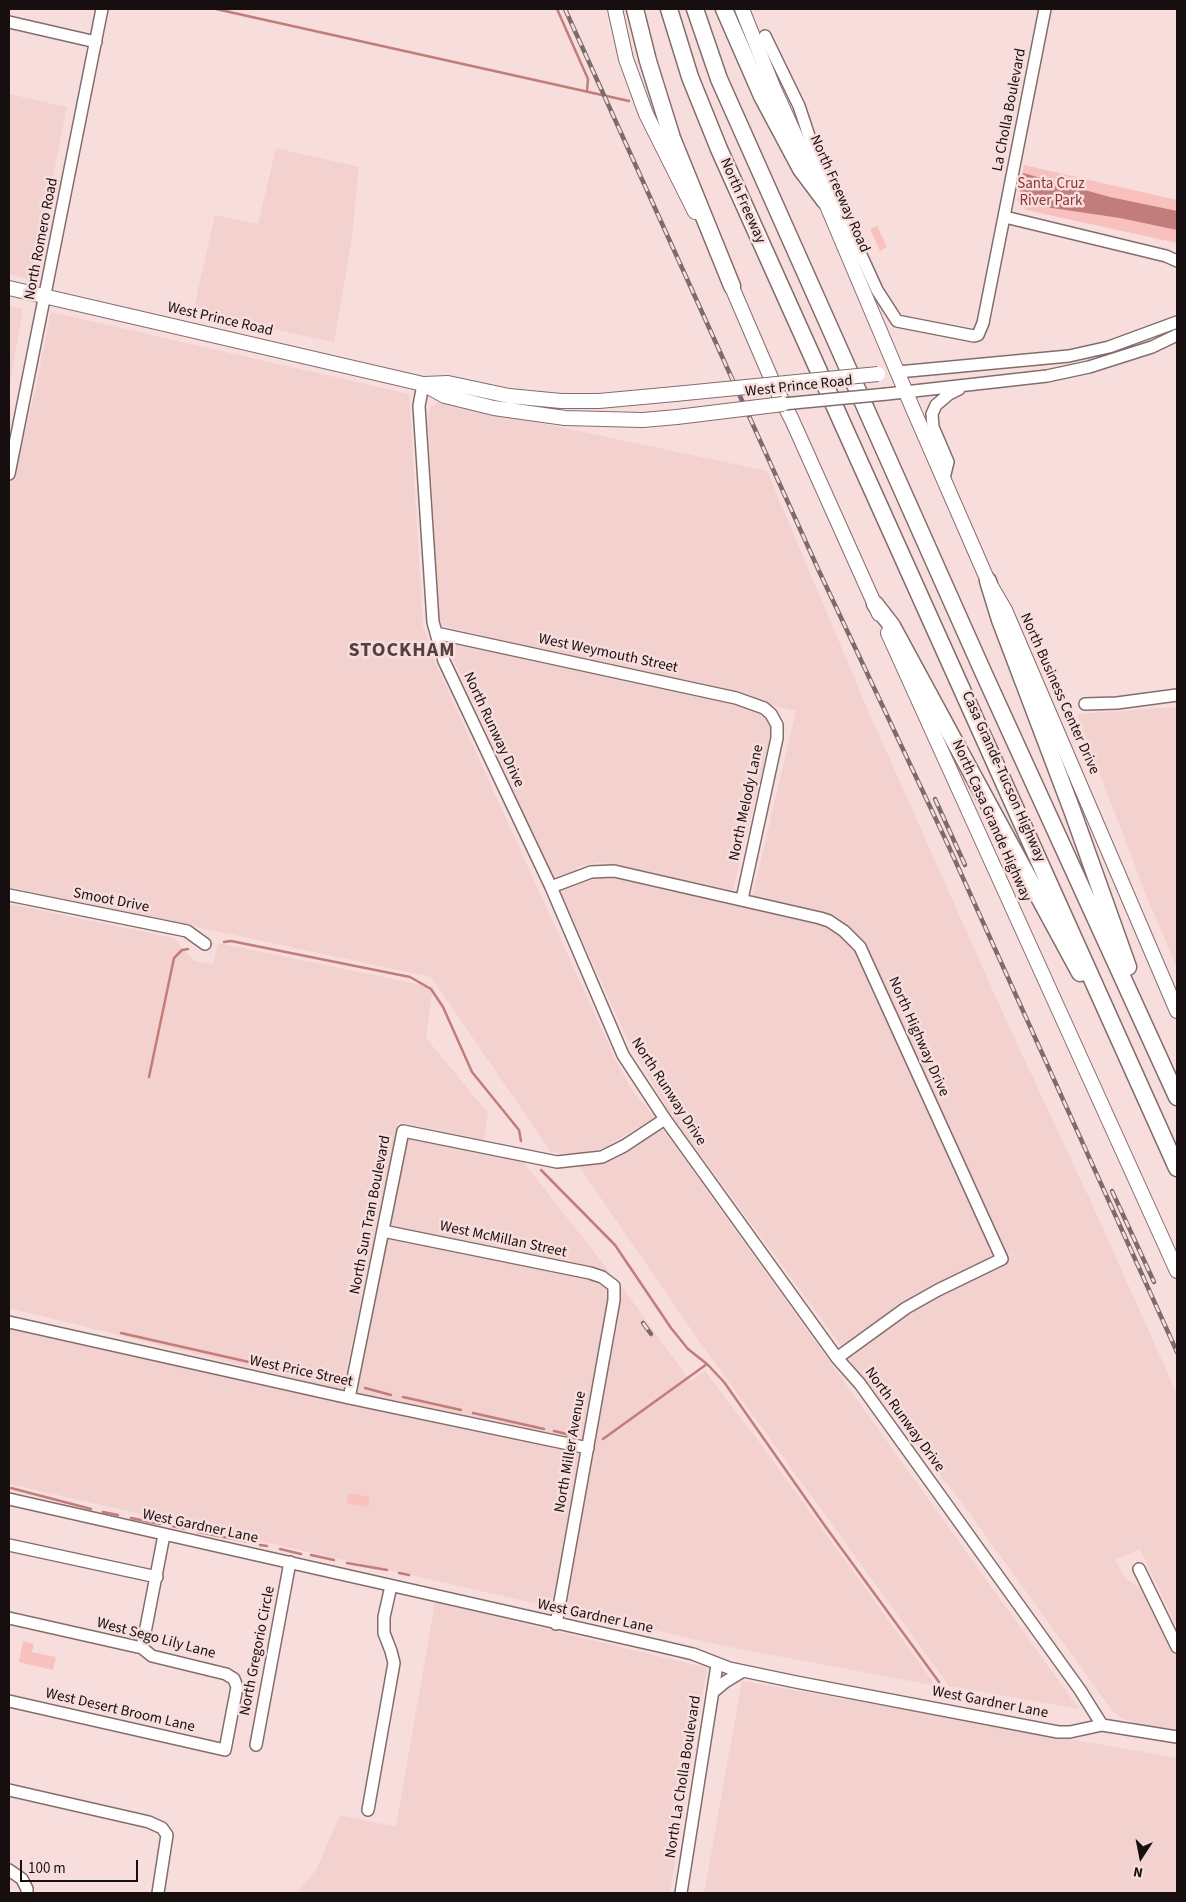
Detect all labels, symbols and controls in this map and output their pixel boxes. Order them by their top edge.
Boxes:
street label: La Cholla Boulevard [989,47,1031,173]
street label: North Freeway Road [805,132,873,256]
street label: North Freeway [715,156,769,246]
street label: North Romero Road [21,176,63,302]
park label: Santa Cruz River Park [1017,176,1085,211]
street label: West Prince Road [165,299,275,341]
street label: West Prince Road [744,372,854,402]
street label: North Business Center Drive [1015,611,1103,777]
street label: West Weymouth Street [537,630,679,678]
district label: STOCKHAM [347,640,457,664]
street label: North Runway Drive [458,670,528,790]
street label: Casa Grande-Tucson Highway [957,689,1049,865]
street label: North Casa Grande Highway [947,737,1035,905]
street label: North Melody Lane [726,743,768,863]
street label: Smoot Drive [71,885,151,917]
street label: North Highway Drive [884,974,952,1100]
street label: North Runway Drive [626,1035,710,1149]
street label: North Sun Tran Boulevard [347,1134,395,1296]
street label: West McMillan Street [438,1218,568,1262]
street label: West Price Street [248,1352,354,1392]
street label: North Runway Drive [860,1364,948,1476]
street label: North Miller Avenue [551,1390,591,1514]
street label: West Gardner Lane [141,1506,259,1548]
street label: North Gregorio Circle [237,1585,279,1717]
street label: West Gardner Lane [536,1596,654,1638]
street label: West Sego Lily Lane [95,1614,217,1664]
street label: West Gardner Lane [930,1683,1050,1723]
street label: West Desert Broom Lane [43,1685,197,1737]
street label: North La Cholla Boulevard [662,1694,706,1860]
north arrow [1116,1832,1166,1882]
scale bar [22,1850,140,1882]
text: 100 m [28,1858,66,1879]
text: N [1132,1861,1145,1882]

